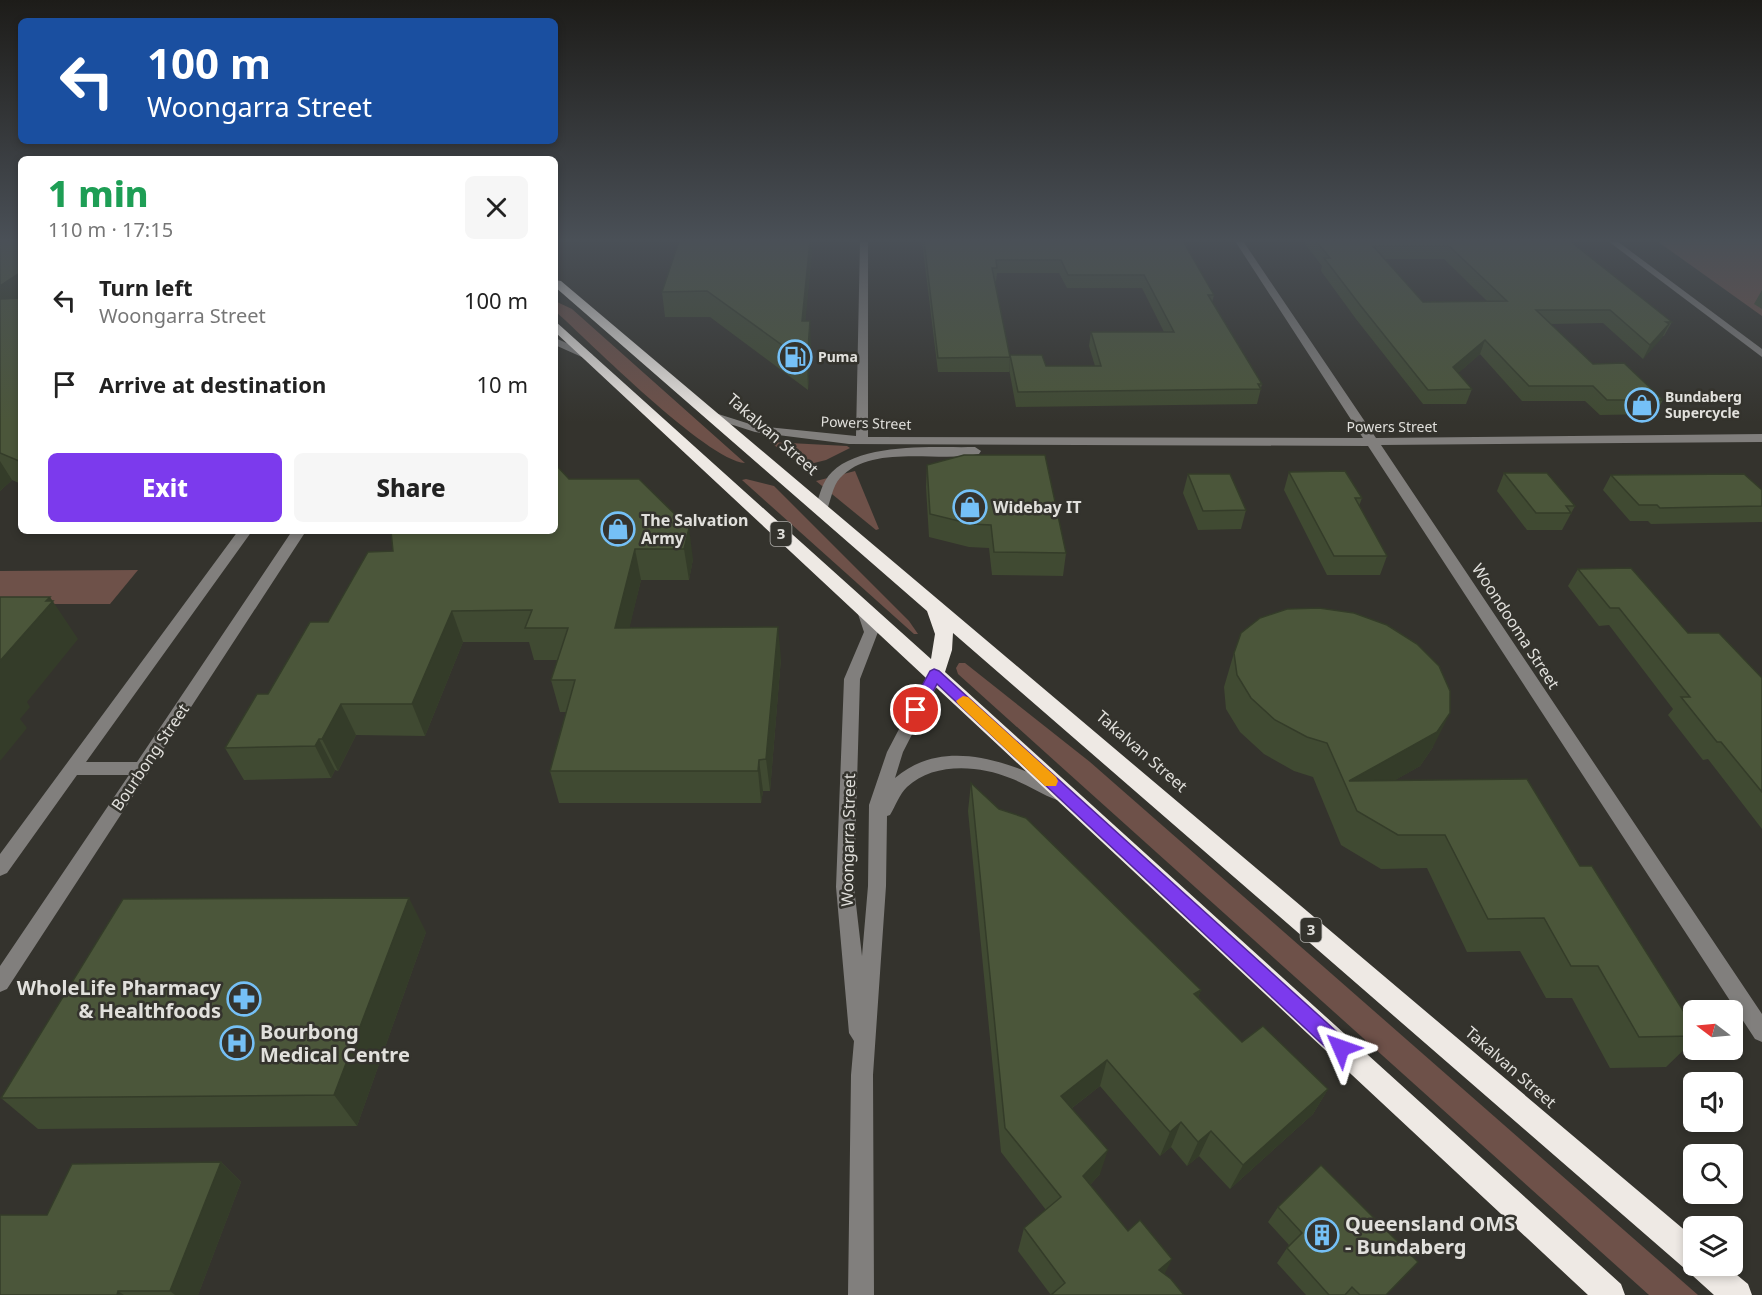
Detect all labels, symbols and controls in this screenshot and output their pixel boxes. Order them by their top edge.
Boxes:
text: 100 m [147,34,271,91]
icon: left [48,42,126,120]
text: Woongarra Street [147,88,372,125]
text: 1 min [48,169,149,218]
button: close [465,176,528,239]
text: 110 m · 17:15 [48,216,173,243]
text: Turn left [99,272,193,302]
icon: left [48,284,81,317]
text: 100 m [464,285,528,315]
text: Woongarra Street [99,302,266,329]
fuel station icon: Puma [777,339,813,375]
place label: Puma [818,347,858,366]
icon: arrive [48,368,81,401]
text: Arrive at destination [99,369,326,399]
text: 10 m [477,369,528,399]
shop icon: Bundaberg Supercycle [1624,387,1660,423]
place label: Bundaberg Supercycle [1665,387,1742,422]
street label: Takalvan Street [723,388,823,480]
street label: Powers Street [820,411,912,434]
street label: Powers Street [1347,417,1437,436]
button: Exit [48,453,282,522]
button: Share [294,453,528,522]
shop icon: Widebay IT [952,489,988,525]
place label: Widebay IT [993,496,1081,518]
place label: The Salvation Army [641,509,748,549]
shop icon: The Salvation Army [600,511,636,547]
road number: 3 [770,522,792,546]
street label: Woondooma Street [1467,559,1565,693]
pin [890,684,941,735]
icon: arrive [899,693,932,726]
street label: Bourbong Street [106,699,194,815]
street label: Takalvan Street [1092,705,1192,797]
street label: Woongarra Street [836,773,860,907]
road number: 3 [1300,918,1322,942]
place label: WholeLife Pharmacy & Healthfoods [17,974,222,1024]
pharmacy icon: WholeLife Pharmacy & Healthfoods [226,981,262,1017]
north arrow [1683,1000,1743,1060]
map controls [1683,1000,1743,1276]
position arrow [1309,1016,1373,1080]
place label: Bourbong Medical Centre [260,1018,410,1068]
street label: Takalvan Street [1461,1021,1561,1113]
hospital icon: Bourbong Medical Centre [219,1025,255,1061]
button: sound [1683,1072,1743,1132]
button: search [1683,1144,1743,1204]
place label: Queensland OMS - Bundaberg [1345,1210,1515,1260]
button: layers [1683,1216,1743,1276]
building icon: Queensland OMS - Bundaberg [1304,1217,1340,1253]

